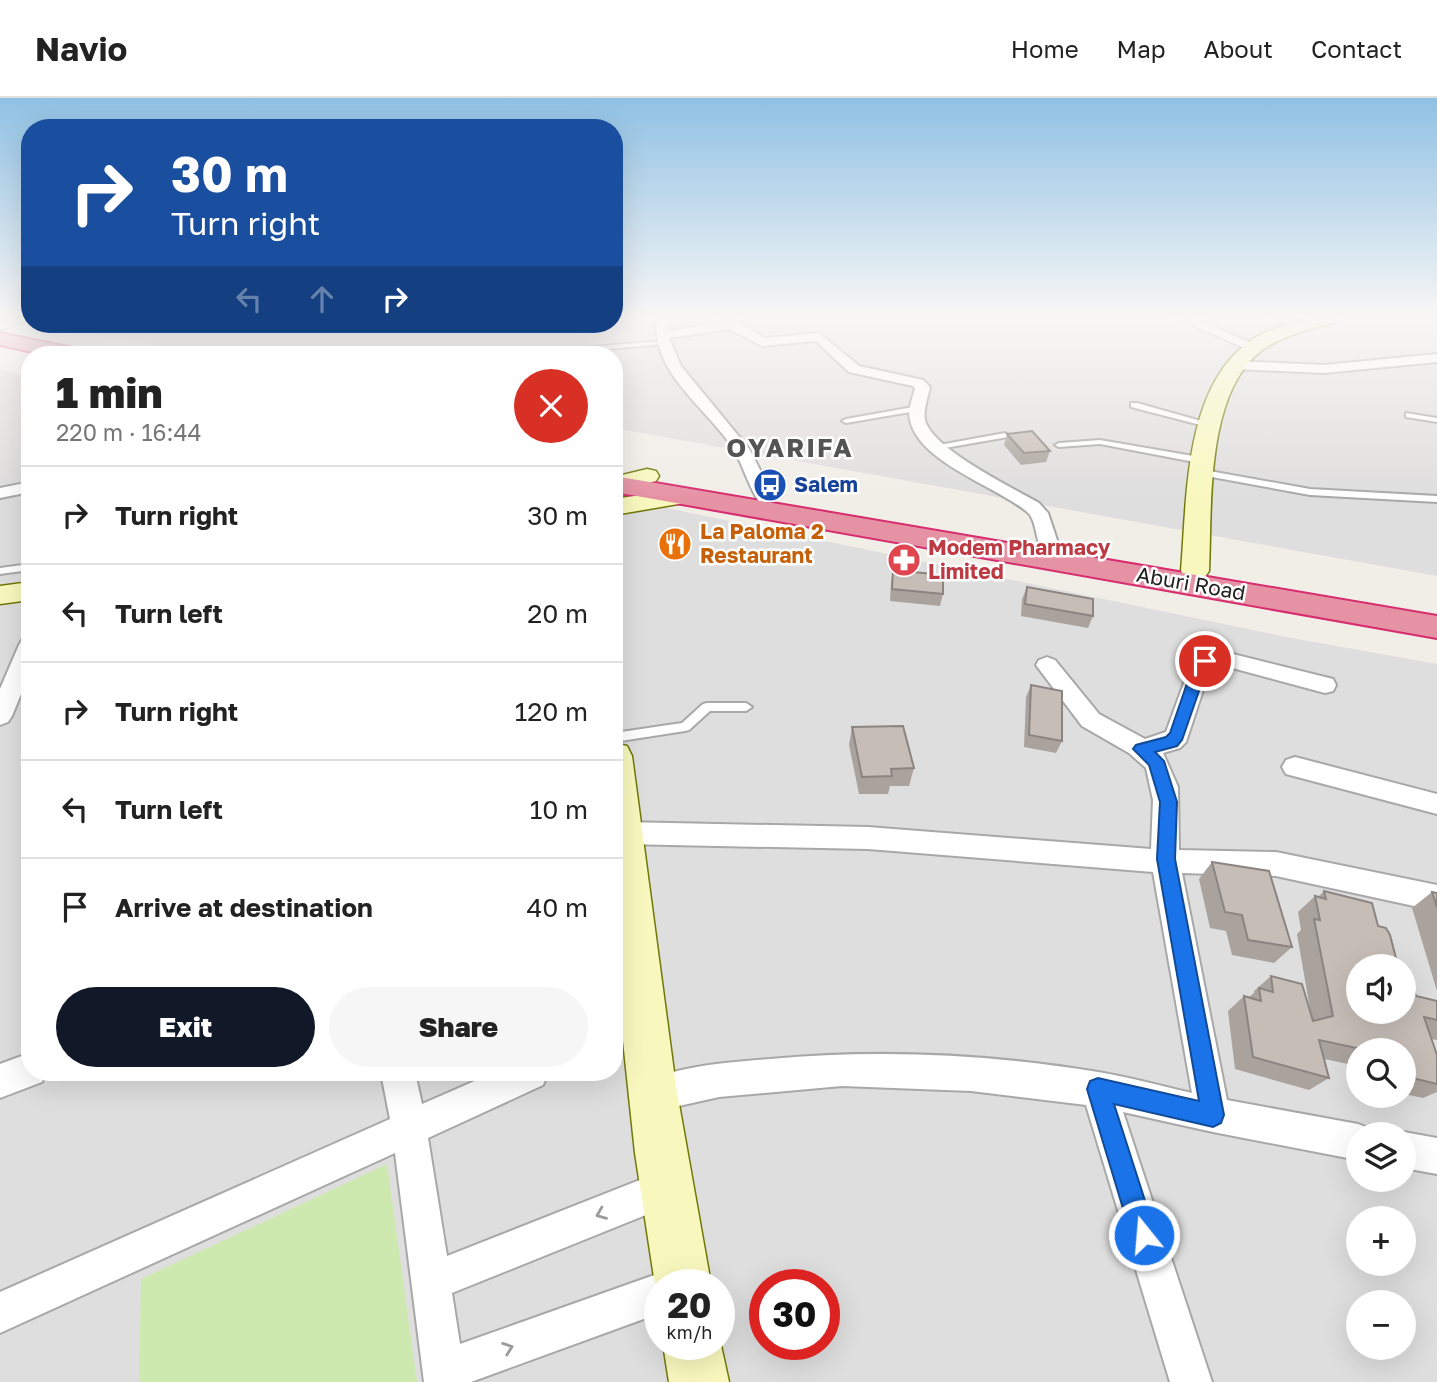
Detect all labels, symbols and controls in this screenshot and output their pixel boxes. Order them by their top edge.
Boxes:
text: Navio [35,29,127,68]
text: Home [1011,34,1079,63]
text: Map [1117,34,1166,63]
text: About [1204,34,1273,63]
text: Contact [1311,34,1402,63]
text: 30 m [171,144,288,203]
icon: right [56,147,147,238]
text: Turn right [171,204,320,242]
icon: left [230,280,268,318]
icon: ahead [303,280,341,318]
icon: right [376,280,414,318]
text: 1 min [56,367,163,417]
button: close [514,369,588,443]
text: 220 m · 16:44 [56,418,201,446]
district label: OYARIFA [726,432,854,463]
bus stop icon: Salem [751,466,789,504]
place label: Salem [794,471,858,497]
icon: right [56,496,94,534]
text: Turn right [115,500,238,531]
text: 30 m [527,500,588,531]
place label: La Paloma 2 Restaurant [700,518,824,568]
restaurant icon: La Paloma 2 Restaurant [656,525,694,563]
place label: Modem Pharmacy Limited [928,534,1111,584]
pharmacy icon: Modem Pharmacy Limited [885,541,923,579]
street label: Aburi Road [1135,561,1248,605]
icon: left [56,594,94,632]
text: Turn left [115,598,223,629]
text: 20 m [527,598,588,629]
pin [1175,631,1235,691]
icon: arrive [1186,642,1224,680]
icon: right [56,692,94,730]
text: Turn right [115,696,238,727]
text: 120 m [515,696,588,727]
icon: left [56,790,94,828]
text: Turn left [115,794,223,825]
text: 10 m [530,794,588,825]
icon: arrive [56,888,94,926]
text: Arrive at destination [115,892,373,923]
text: 40 m [527,892,588,923]
map controls [1346,954,1416,1360]
button: sound [1346,954,1416,1024]
button: Exit [56,987,315,1067]
button: Share [329,987,588,1067]
button: search [1346,1038,1416,1108]
button: layers [1346,1122,1416,1192]
position arrow [1107,1198,1181,1272]
one-way arrow [596,1205,608,1219]
button: + [1346,1206,1416,1276]
speed limit sign: 30 [749,1269,840,1360]
text: 20 [667,1284,712,1326]
button: − [1346,1290,1416,1360]
text: km/h [667,1321,712,1343]
one-way arrow [501,1342,513,1356]

